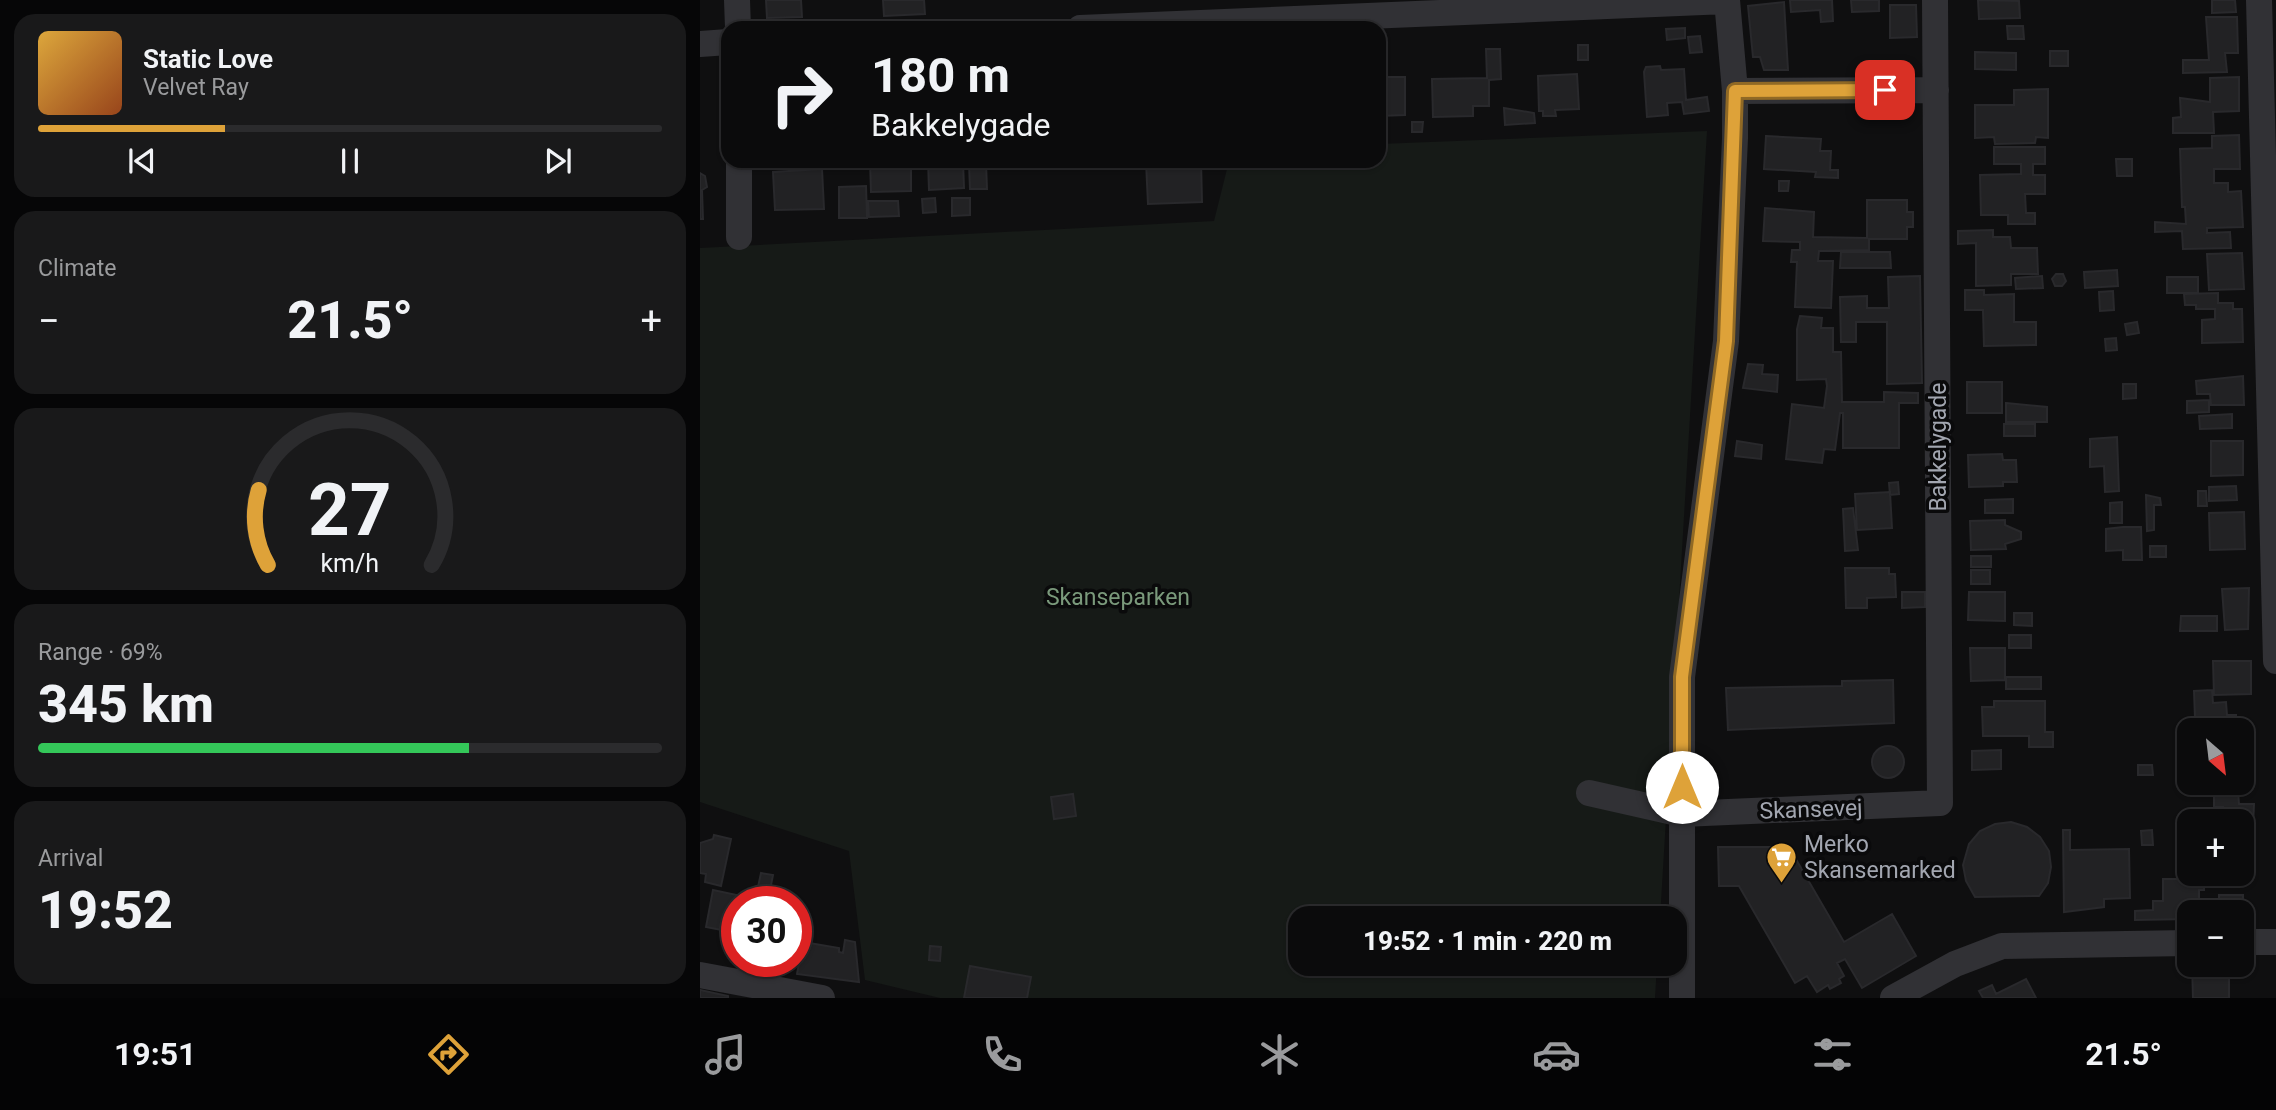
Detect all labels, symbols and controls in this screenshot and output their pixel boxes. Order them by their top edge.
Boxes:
text: Static Love [143,44,273,74]
text: 180 m [871,47,1010,104]
icon: right [756,49,847,140]
pin [1855,60,1915,120]
icon: arrive [1866,71,1904,109]
text: Velvet Ray [143,74,249,101]
text: Bakkelygade [871,106,1051,144]
icon: previous [123,142,161,180]
icon: pause [331,142,369,180]
icon: next [539,142,577,180]
text: Climate [38,255,117,282]
text: 21.5° [287,290,413,351]
text: − [38,299,60,343]
text: + [640,299,662,343]
street label: Bakkelygade [1925,382,1952,512]
text: 27 [308,467,392,553]
text: km/h [321,549,379,578]
park label: Skanseparken [1046,584,1190,611]
text: Range · 69% [38,639,163,666]
text: 345 km [38,674,214,735]
north arrow [2177,718,2254,794]
map controls [2177,718,2254,977]
position arrow [1645,750,1719,824]
street label: Skansevej [1759,794,1863,825]
button: + [2177,809,2254,886]
place label: Merko Skansemarked [1804,831,1956,884]
supermarket icon: Merko Skansemarked [1764,840,1798,884]
text: Arrival [38,845,103,872]
text: 19:52 [38,880,173,941]
speed limit sign: 30 [721,886,812,977]
button: − [2177,900,2254,977]
text: 19:52 · 1 min · 220 m [1363,926,1612,956]
icon: directions [424,1030,473,1079]
icon: music [701,1030,750,1079]
icon: phone [978,1030,1027,1079]
icon: climate [1255,1030,1304,1079]
icon: car [1532,1030,1581,1079]
icon: filters [1808,1030,1857,1079]
text: 19:51 [114,1035,196,1073]
text: 21.5° [2085,1035,2162,1073]

